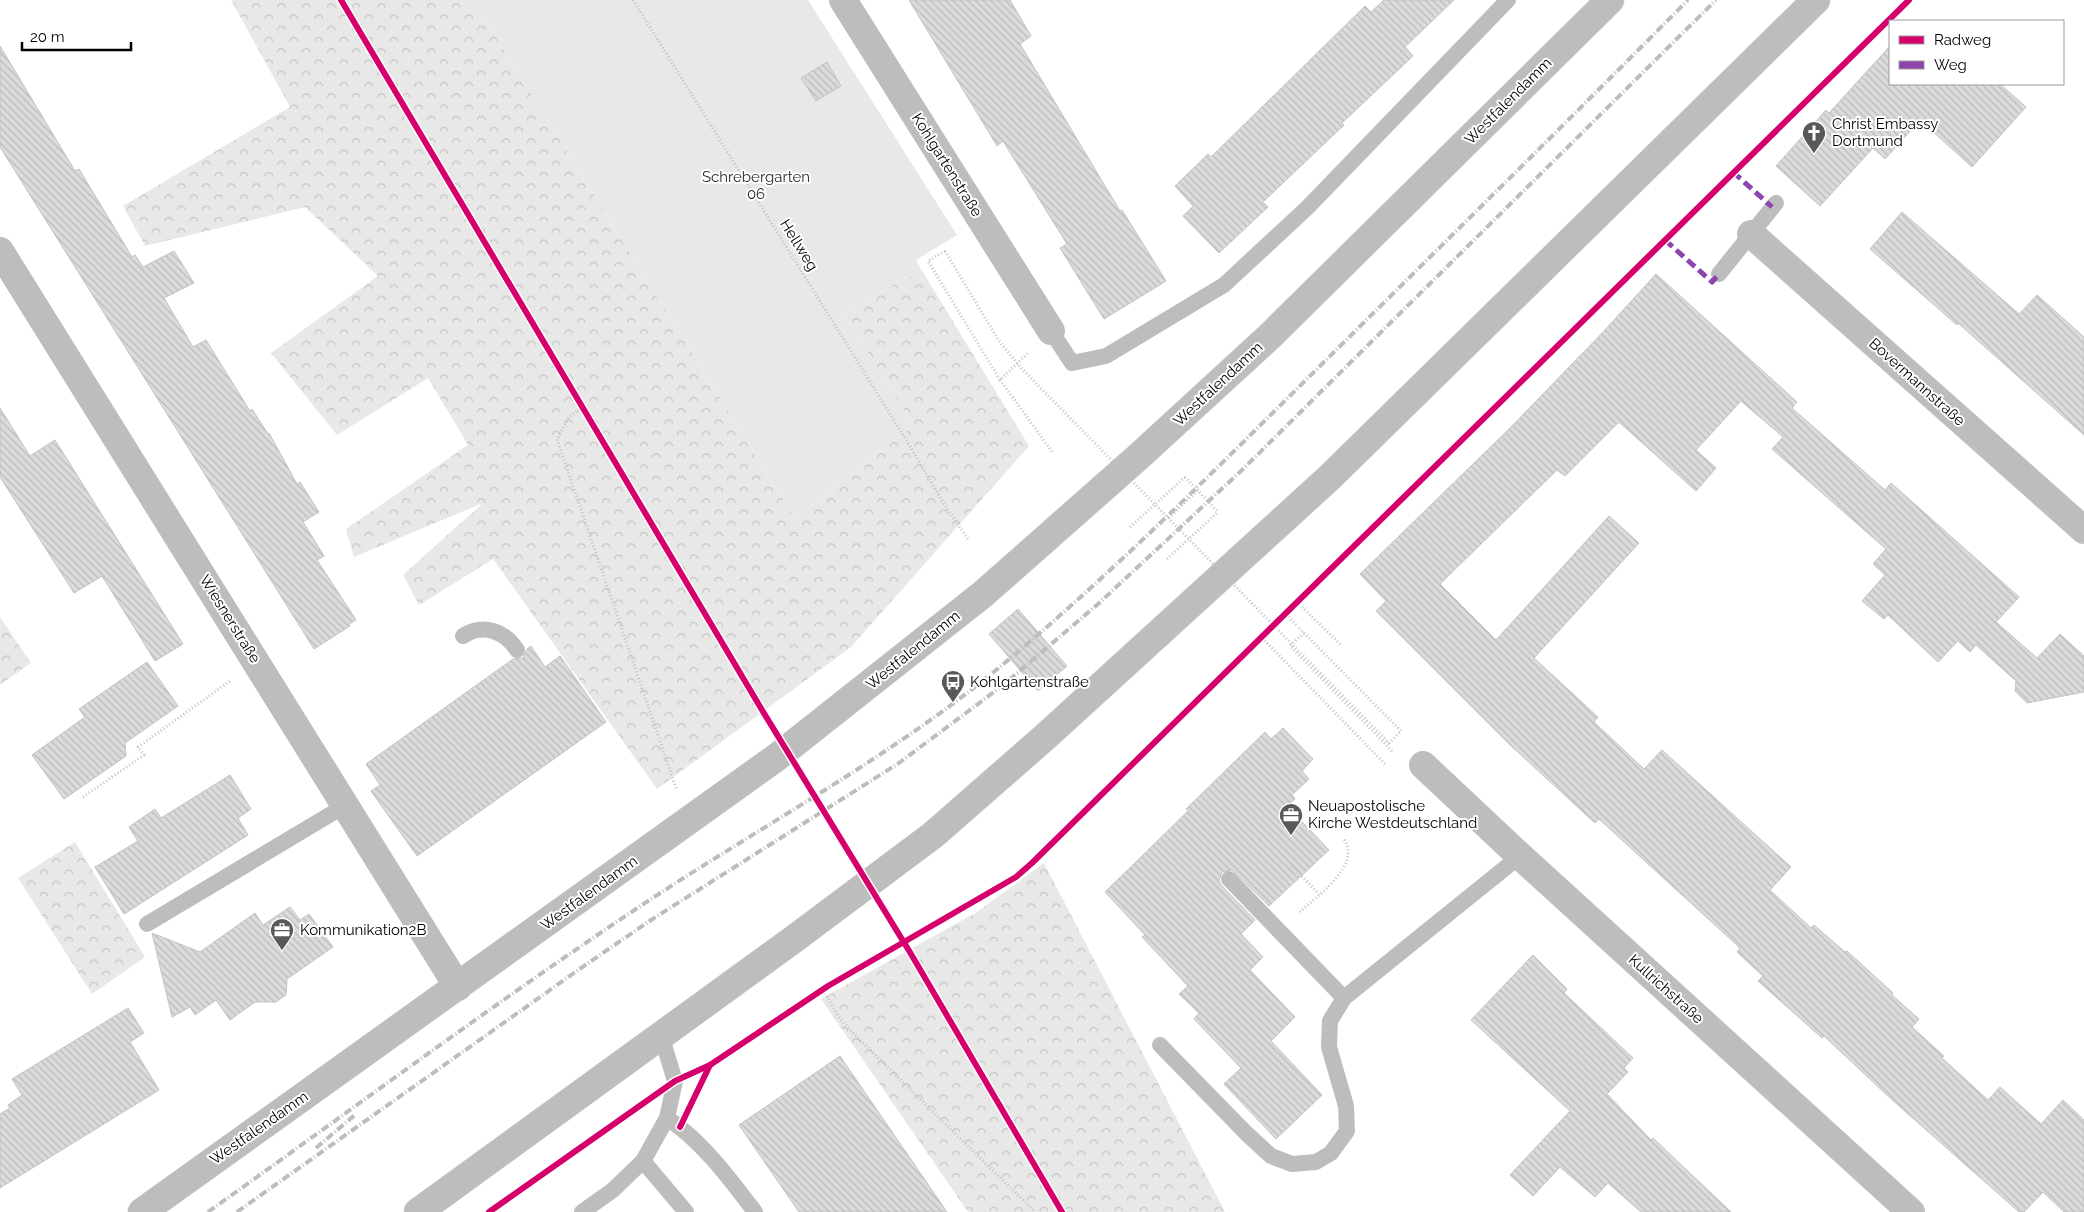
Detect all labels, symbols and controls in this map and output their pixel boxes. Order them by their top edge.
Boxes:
scale bar [22,20,131,52]
legend [1889,20,2064,85]
text: 20 m [30,28,65,46]
text: Radweg [1934,31,1991,49]
street label: Westfalendamm [1461,54,1555,148]
text: Weg [1934,56,1967,74]
street label: Kohlgartenstraße [908,110,986,220]
place label: Christ Embassy Dortmund [1832,115,1938,150]
church icon: Christ Embassy Dortmund [1801,120,1827,154]
park label: Schrebergarten 06 [702,168,810,203]
street label: Hellweg [776,216,822,274]
street label: Bovermannstraße [1865,334,1969,430]
street label: Westfalendamm [1170,338,1266,430]
street label: Wiesnerstraße [196,572,264,667]
street label: Westfalendamm [862,607,964,693]
bus stop icon: Kohlgartenstraße [940,669,966,703]
place label: Kohlgartenstraße [970,673,1089,691]
place label: Neuapostolische Kirche Westdeutschland [1308,797,1477,832]
office icon: Neuapostolische Kirche Westdeutschland [1278,802,1304,836]
street label: Westfalendamm [537,852,641,934]
office icon: Kommunikation2B [269,917,295,951]
place label: Kommunikation2B [300,921,426,939]
street label: Kullrichstraße [1625,951,1707,1028]
street label: Westfalendamm [207,1087,311,1169]

